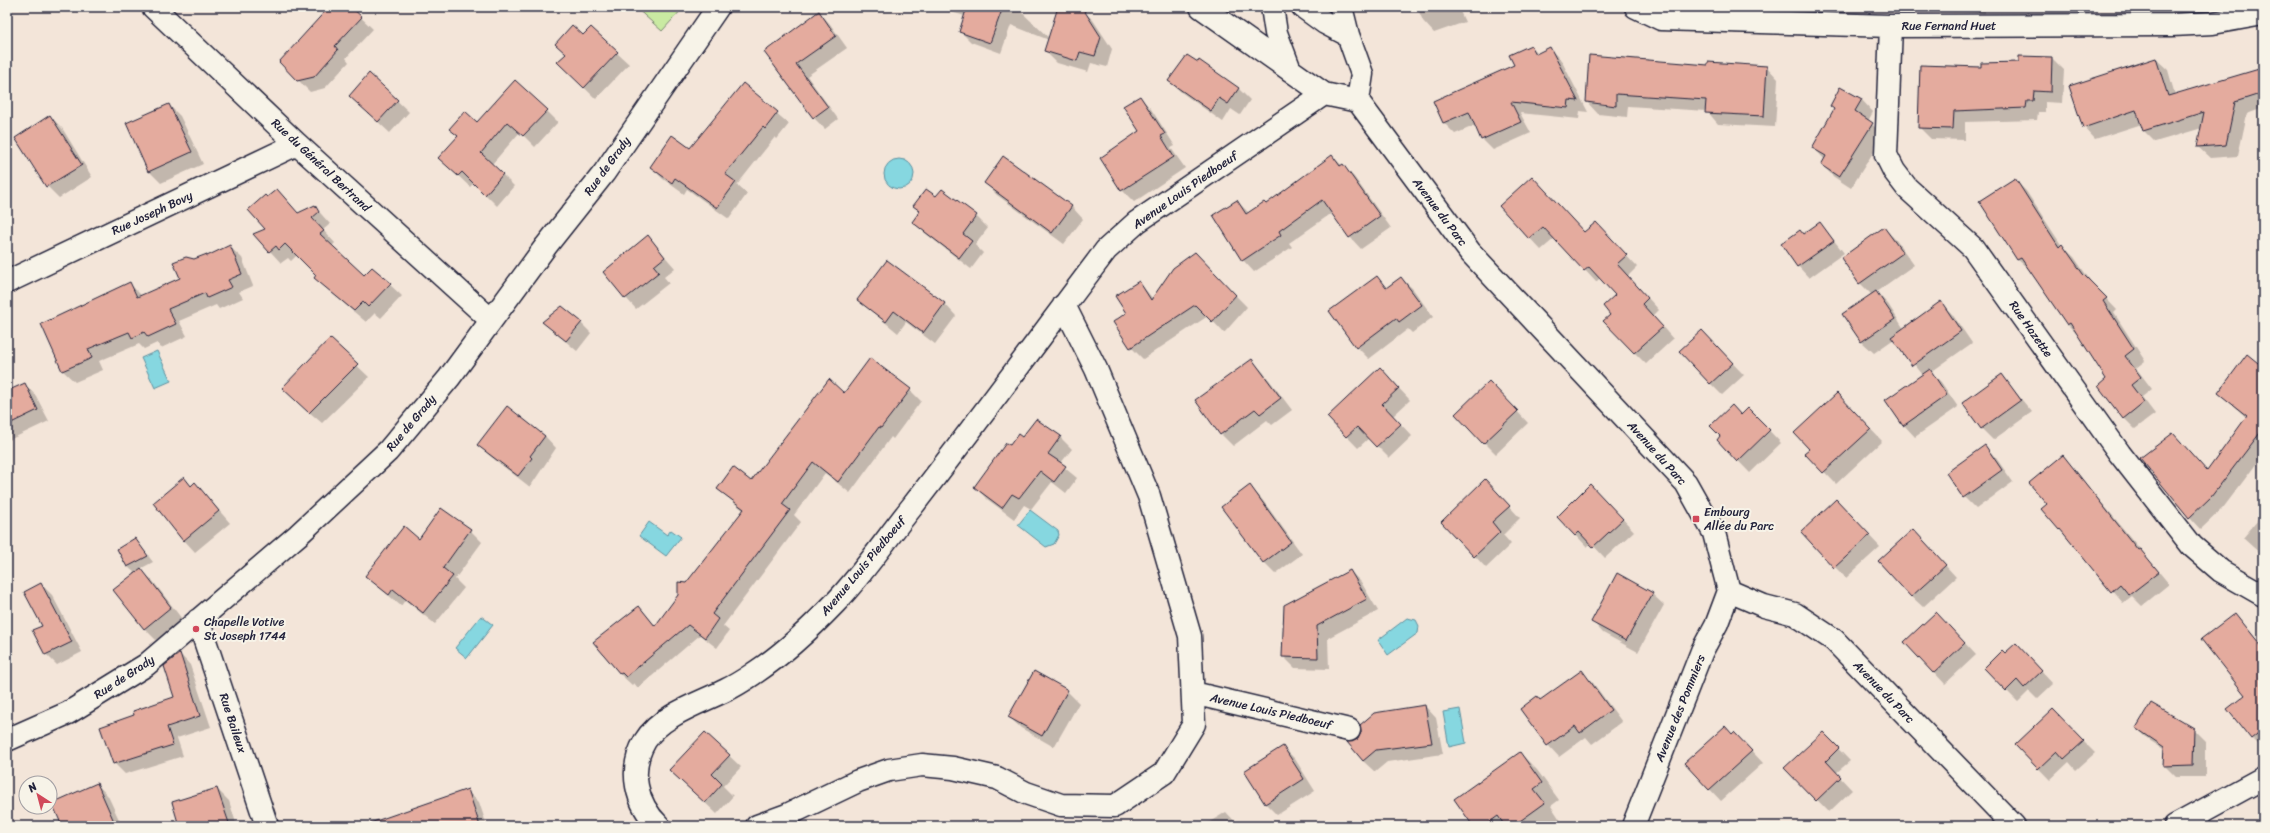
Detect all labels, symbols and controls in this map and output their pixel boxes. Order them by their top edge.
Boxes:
street label: Rue Fernand Huet [1902,15,1996,37]
street label: Rue du Général Bertrand [266,113,376,218]
street label: Rue de Grady [578,131,637,200]
street label: Avenue Louis Piedboeuf [1127,144,1244,235]
street label: Avenue du Parc [1406,172,1473,251]
street label: Rue Joseph Bovy [108,184,197,241]
street label: Rue Hazette [2003,296,2059,362]
street label: Rue de Grady [380,389,442,457]
street label: Avenue du Parc [1621,415,1692,491]
place label: Embourg Allée du Parc [1703,501,1774,537]
street label: Avenue Louis Piedboeuf [814,510,913,622]
marker: Embourg Allée du Parc [1691,514,1701,524]
place label: Chapelle Votive St Joseph 1744 [204,611,287,647]
marker: Chapelle Votive St Joseph 1744 [191,624,201,634]
street label: Rue de Grady [89,649,160,705]
street label: Avenue des Pommiers [1648,650,1712,766]
street label: Avenue du Parc [1847,654,1920,729]
street label: Avenue Louis Piedboeuf [1207,686,1336,736]
street label: Rue Baileux [213,690,253,757]
north arrow [18,775,58,815]
text: N [23,777,41,798]

